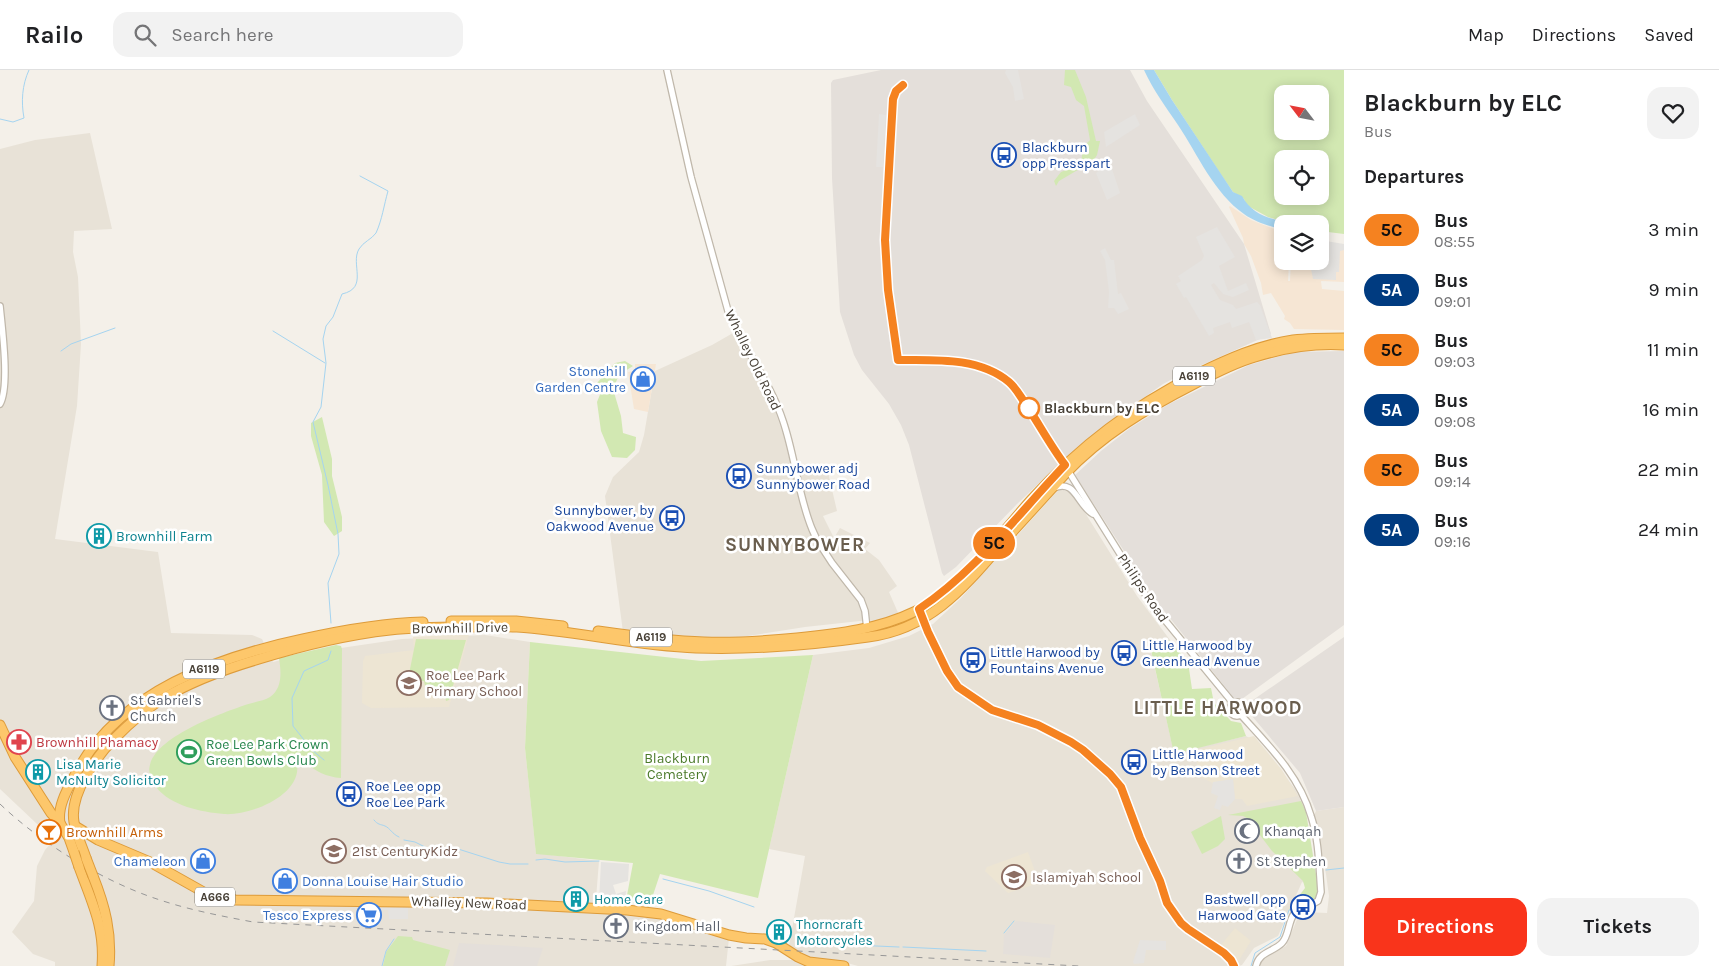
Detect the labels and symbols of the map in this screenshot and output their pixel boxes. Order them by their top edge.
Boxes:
north arrow [1274,85,1329,140]
place label: Blackburn opp Presspart [1022,139,1110,172]
bus stop icon: Blackburn opp Presspart [991,142,1017,168]
street label: Whalley Old Road [721,307,785,413]
place label: Stonehill Garden Centre [535,363,626,396]
shop icon: Stonehill Garden Centre [630,366,656,392]
road number: A6119 [1173,366,1215,386]
marker: Blackburn by ELC [1018,397,1040,419]
place label: Blackburn by ELC [1044,400,1160,417]
place label: Sunnybower adj Sunnybower Road [756,460,870,493]
bus stop icon: Sunnybower adj Sunnybower Road [726,463,752,489]
place label: Sunnybower, by Oakwood Avenue [546,502,654,535]
bus stop icon: Sunnybower, by Oakwood Avenue [659,505,685,531]
building icon: Brownhill Farm [86,523,112,549]
line badge: 5C [972,527,1016,559]
place label: Brownhill Farm [116,528,213,545]
district label: SUNNYBOWER [725,534,865,556]
street label: Philips Road [1114,550,1172,626]
street label: Brownhill Drive [412,619,508,637]
road number: A6119 [630,628,672,646]
place label: Little Harwood by Greenhead Avenue [1142,637,1260,670]
bus stop icon: Little Harwood by Greenhead Avenue [1111,640,1137,666]
place label: Little Harwood by Fountains Avenue [990,644,1104,677]
bus stop icon: Little Harwood by Fountains Avenue [960,647,986,673]
road number: A6119 [183,660,225,678]
place label: Roe Lee Park Primary School [426,667,522,700]
school or university icon: Roe Lee Park Primary School [396,670,422,696]
place label: St Gabriel's Church [130,692,202,725]
church icon: St Gabriel's Church [99,695,125,721]
district label: LITTLE HARWOOD [1133,697,1303,719]
pharmacy icon: Brownhill Phamacy [6,729,32,755]
place label: Brownhill Phamacy [36,734,159,751]
place label: Roe Lee Park Crown Green Bowls Club [206,736,329,769]
sports icon: Roe Lee Park Crown Green Bowls Club [176,739,202,765]
place label: Little Harwood by Benson Street [1152,746,1260,779]
bus stop icon: Little Harwood by Benson Street [1121,749,1147,775]
park label: Blackburn Cemetery [644,750,710,783]
place label: Lisa Marie McNulty Solicitor [56,756,167,789]
building icon: Lisa Marie McNulty Solicitor [25,759,51,785]
place label: Roe Lee opp Roe Lee Park [366,778,446,811]
bus stop icon: Roe Lee opp Roe Lee Park [336,781,362,807]
mosque icon: Khanqah [1234,818,1260,844]
bar icon: Brownhill Arms [36,819,62,845]
place label: Khanqah [1264,823,1321,840]
place label: Brownhill Arms [66,824,163,841]
school or university icon: 21st CenturyKidz [321,838,347,864]
place label: 21st CenturyKidz [352,843,458,860]
shop icon: Chameleon [190,848,216,874]
church icon: St Stephen [1226,848,1252,874]
place label: Chameleon [114,853,186,870]
place label: St Stephen [1256,853,1326,870]
school or university icon: Islamiyah School [1001,864,1027,890]
shop icon: Donna Louise Hair Studio [272,868,298,894]
place label: Islamiyah School [1032,869,1142,886]
place label: Donna Louise Hair Studio [302,873,463,890]
building icon: Home Care [563,886,589,912]
road number: A666 [195,888,235,906]
place label: Home Care [594,891,663,908]
place label: Bastwell opp Harwood Gate [1198,891,1286,924]
street label: Whalley New Road [411,892,527,914]
bus stop icon: Bastwell opp Harwood Gate [1290,894,1316,920]
supermarket icon: Tesco Express [356,902,382,928]
place label: Tesco Express [263,907,352,924]
church icon: Kingdom Hall [603,913,629,939]
place label: Thorncraft Motorcycles [796,916,873,949]
place label: Kingdom Hall [634,918,720,935]
building icon: Thorncraft Motorcycles [766,919,792,945]

